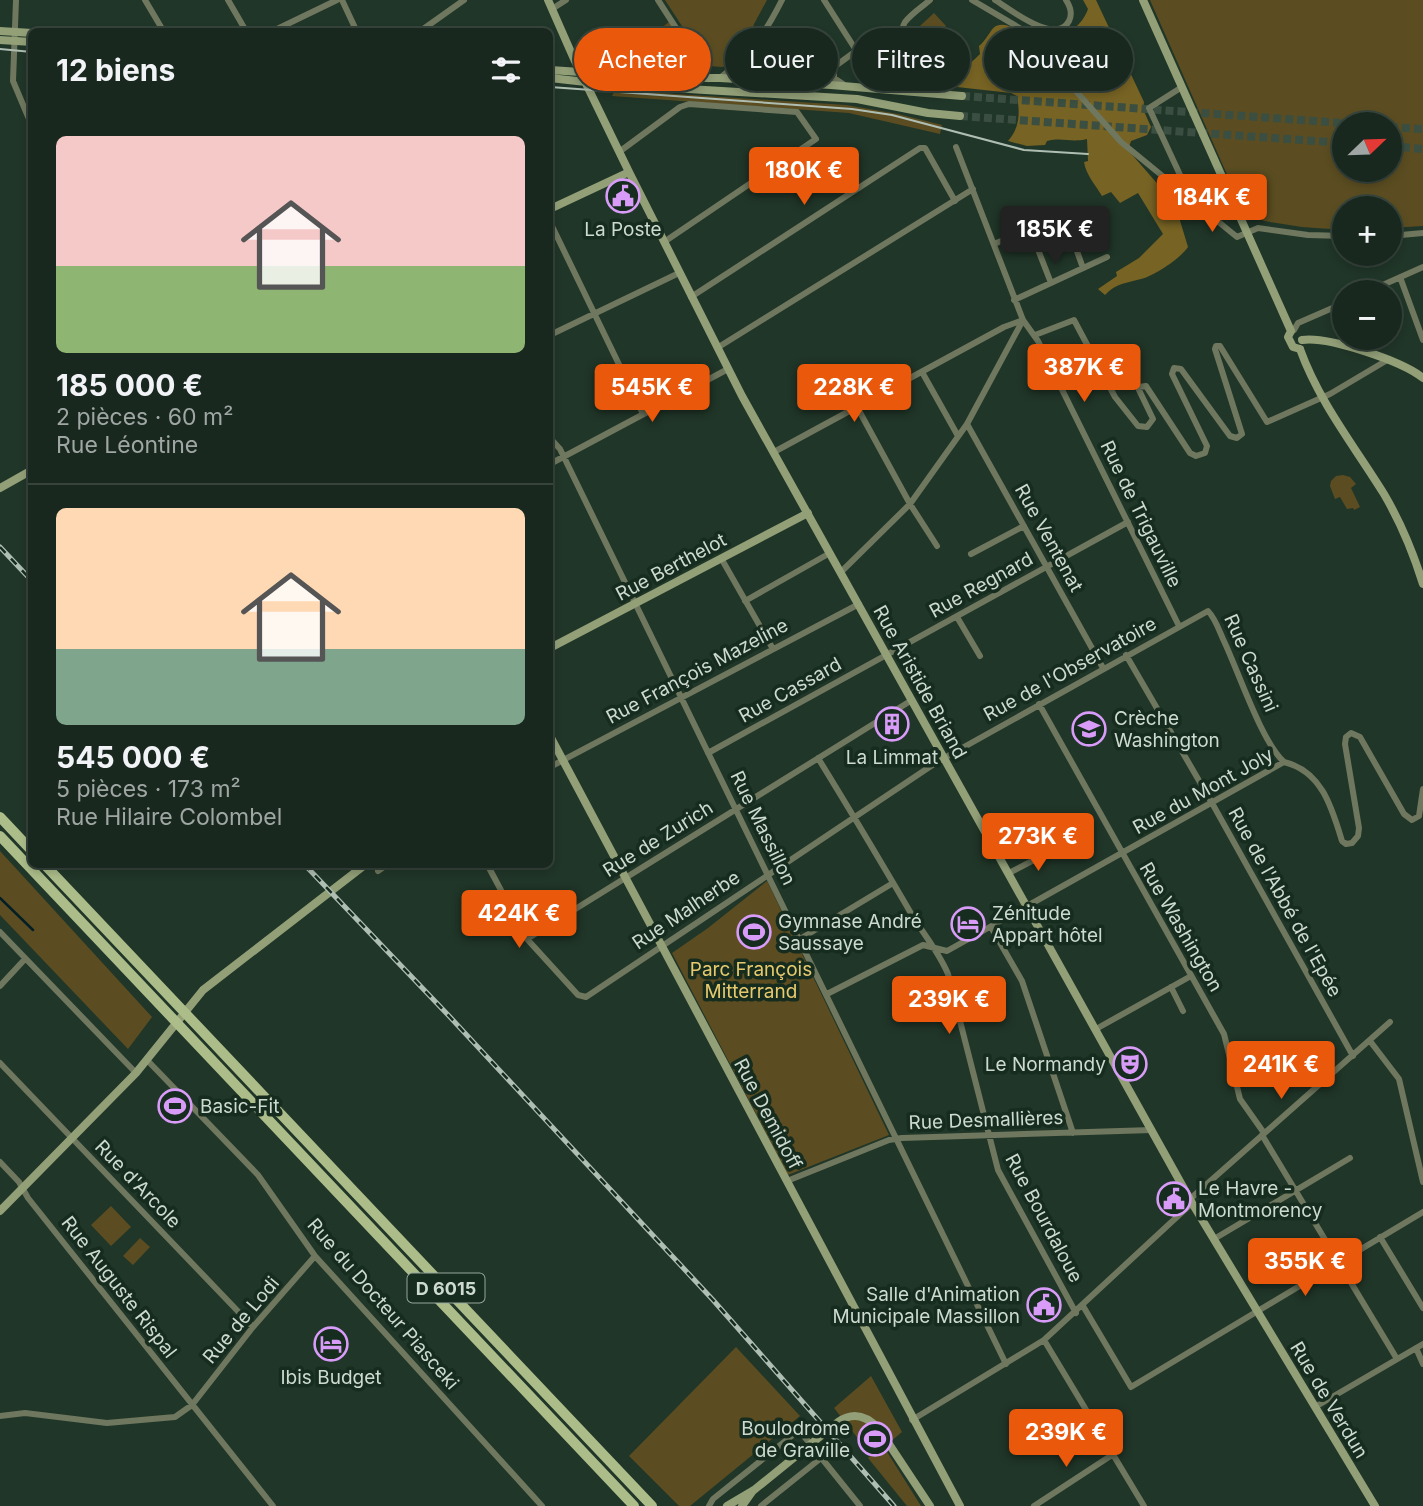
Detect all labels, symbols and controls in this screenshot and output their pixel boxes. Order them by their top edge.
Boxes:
chip: Acheter [574,28,711,91]
chip: Louer [725,28,838,91]
chip: Filtres [852,28,970,91]
chip: Nouveau [984,28,1133,91]
icon: filters [487,51,525,89]
text: 12 biens [56,52,175,88]
north arrow [1332,112,1402,182]
map controls [1332,112,1402,350]
pin: 180K € [747,148,861,207]
text: 180K € [765,156,843,184]
pin: 184K € [1155,174,1269,234]
public building icon: La Poste [604,177,642,215]
icon: home [228,182,354,308]
text: 184K € [1173,183,1251,211]
button: + [1332,196,1402,266]
pin: 185K € [998,206,1112,266]
text: 185K € [1016,215,1094,243]
place label: La Poste [584,218,662,241]
button: − [1332,280,1402,350]
pin: 387K € [1027,344,1141,404]
text: 387K € [1044,353,1124,381]
pin: 545K € [595,364,709,424]
pin: 228K € [797,364,911,424]
text: 185 000 € [56,367,203,403]
text: 545K € [611,373,693,401]
text: 228K € [813,373,895,401]
text: 2 pièces · 60 m² [56,403,233,431]
text: Rue Léontine [56,431,198,459]
street label: Rue de Trigauville [1096,437,1186,591]
street label: Rue Ventenat [1010,480,1088,596]
street label: Rue Berthelot [612,528,730,606]
street label: Rue Regnard [925,547,1037,623]
icon: home [228,554,354,680]
street label: Rue Aristide Briand [868,601,972,763]
street label: Rue Cassini [1219,610,1283,716]
street label: Rue de l'Observatoire [980,612,1160,726]
street label: Rue François Mazeline [602,613,792,729]
street label: Rue Cassard [735,652,845,728]
building icon: La Limmat [873,705,911,743]
place label: Crèche Washington [1114,707,1220,752]
school or university icon: Crèche Washington [1070,710,1108,748]
text: 545 000 € [56,739,210,775]
street label: Rue du Mont Joly [1129,743,1278,839]
place label: La Limmat [846,746,938,769]
street label: Rue Massillon [725,767,801,889]
text: 5 pièces · 173 m² [56,775,241,803]
street label: Rue de Zurich [599,796,717,882]
text: Rue Hilaire Colombel [56,803,282,831]
street label: Rue de l'Abbé de l'Epée [1223,803,1347,1001]
pin: 273K € [981,814,1095,873]
text: 273K € [998,822,1078,850]
street label: Rue Washington [1135,858,1227,996]
street label: Rue Malherbe [628,866,744,954]
pin: 424K € [462,890,576,950]
text: 424K € [478,899,560,927]
place label: Zénitude Appart hôtel [992,902,1103,947]
hotel icon: Zénitude Appart hôtel [949,905,987,943]
place label: Gymnase André Saussaye [778,910,922,955]
sports icon: Gymnase André Saussaye [735,913,773,951]
park label: Parc François Mitterrand [690,958,812,1003]
pin: 239K € [892,976,1006,1036]
text: 239K € [908,985,990,1013]
pin: 241K € [1224,1042,1338,1101]
theatre icon: Le Normandy [1111,1045,1149,1083]
text: 241K € [1243,1050,1319,1078]
place label: Le Normandy [985,1053,1106,1076]
street label: Rue Demidoff [729,1055,807,1173]
sports icon: Basic-Fit [156,1087,194,1125]
place label: Basic-Fit [200,1095,279,1118]
street label: Rue Desmallières [908,1106,1064,1134]
street label: Rue d'Arcole [90,1135,186,1233]
street label: Rue Bourdaloue [1000,1150,1088,1286]
place label: Le Havre - Montmorency [1198,1177,1323,1222]
public building icon: Le Havre - Montmorency [1155,1180,1193,1218]
street label: Rue Auguste Rispal [57,1212,181,1362]
street label: Rue du Docteur Piasceki [302,1214,464,1394]
pin: 355K € [1248,1238,1362,1298]
text: 355K € [1264,1247,1346,1275]
street label: Rue de Lodi [198,1272,284,1368]
road number: D 6015 [408,1274,485,1302]
place label: Salle d'Animation Municipale Massillon [832,1283,1020,1328]
public building icon: Salle d'Animation Municipale Massillon [1025,1286,1063,1324]
hotel icon: Ibis Budget [312,1325,350,1363]
street label: Rue de Verdun [1285,1337,1373,1463]
place label: Ibis Budget [281,1366,381,1389]
pin: 239K € [1009,1410,1123,1469]
place label: Boulodrome de Graville [741,1417,850,1462]
text: 239K € [1025,1418,1107,1446]
sports icon: Boulodrome de Graville [856,1420,894,1458]

